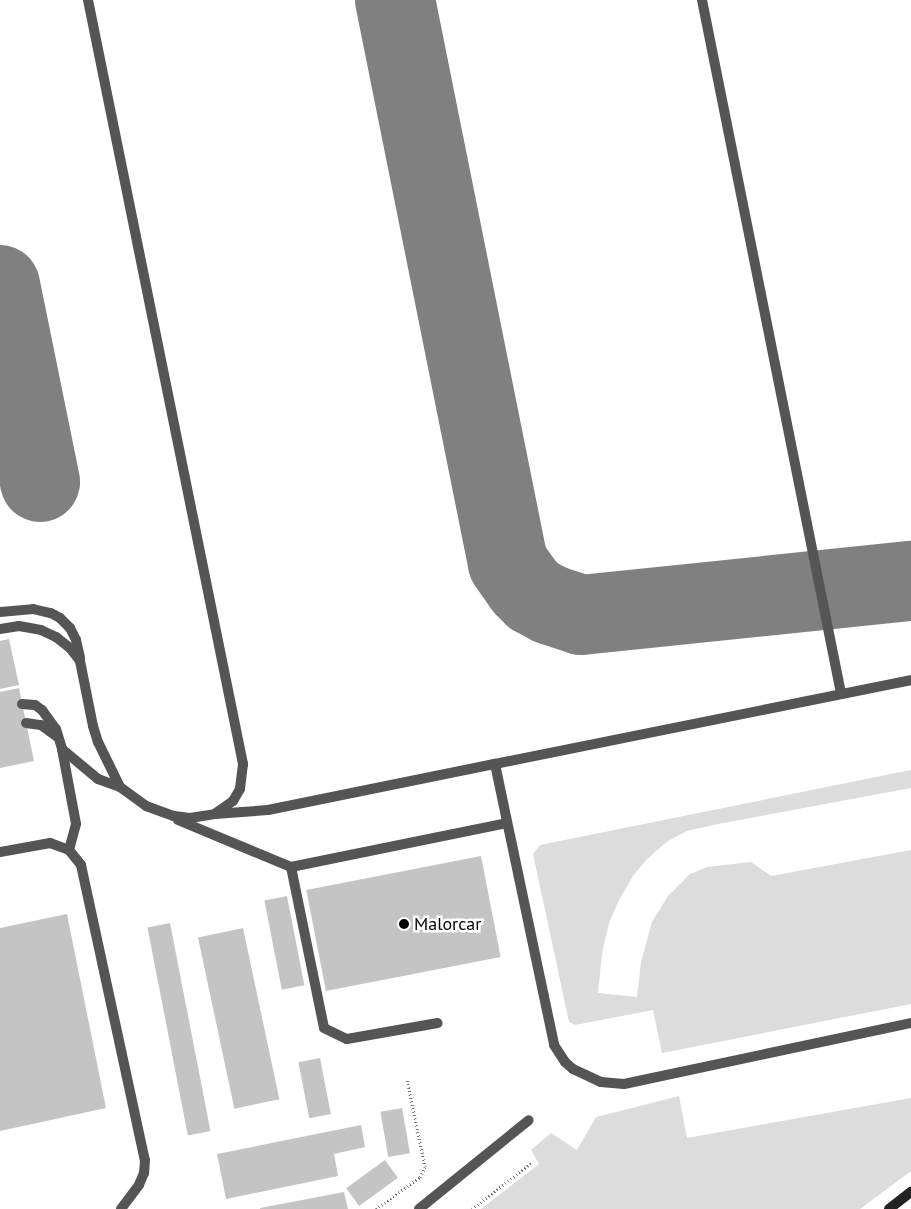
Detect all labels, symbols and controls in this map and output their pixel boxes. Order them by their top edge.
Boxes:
place label: Malorcar [414,913,481,935]
marker: Malorcar [398,918,410,930]

